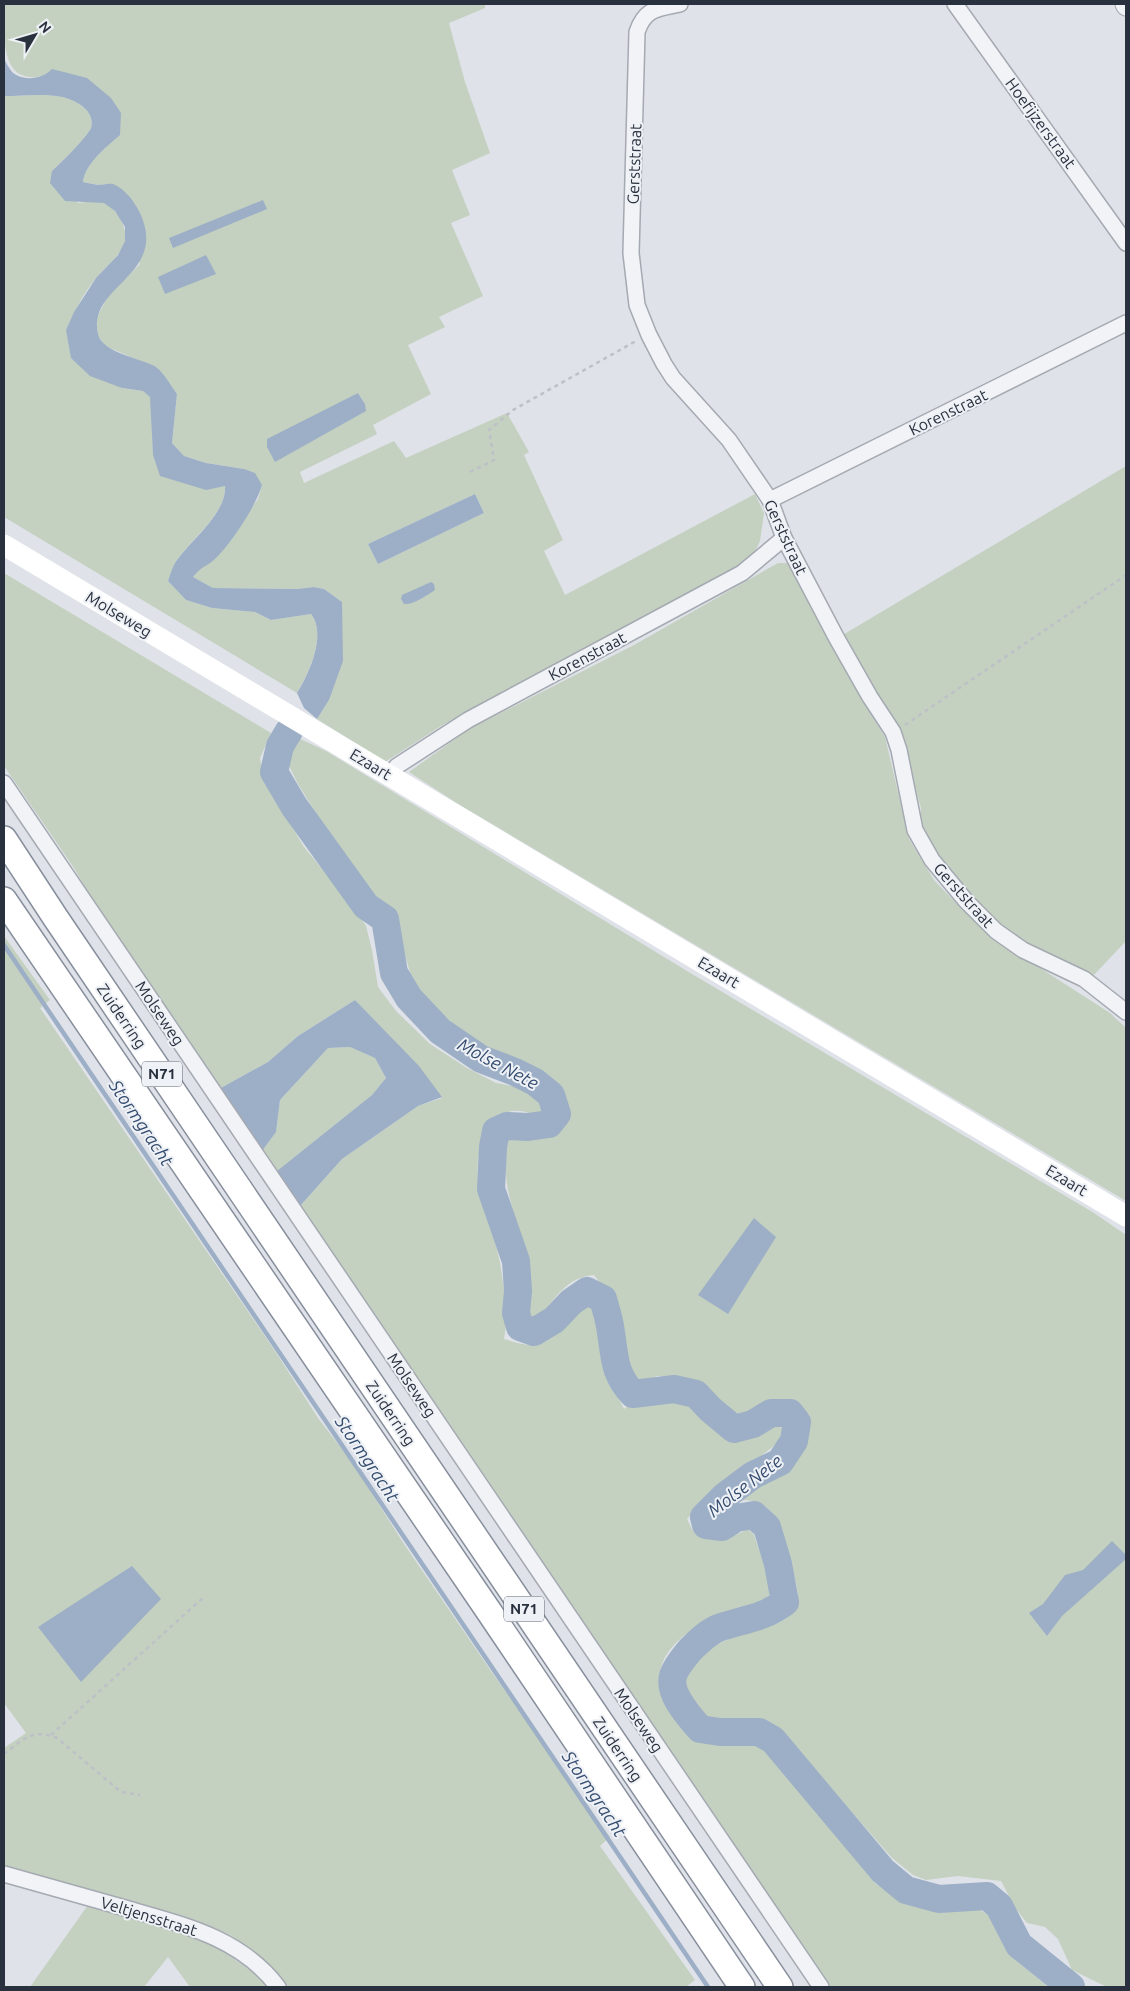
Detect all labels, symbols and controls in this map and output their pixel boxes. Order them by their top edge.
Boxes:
north arrow [10,10,60,60]
text: N [36,18,55,36]
street label: Hoefijzerstraat [1002,74,1080,172]
street label: Gerststraat [624,123,644,205]
street label: Korenstraat [906,385,991,439]
street label: Gerststraat [761,497,812,578]
street label: Molseweg [83,587,155,641]
street label: Korenstraat [545,628,629,684]
street label: Ezaart [347,745,396,784]
street label: Gerststraat [930,859,998,932]
street label: Ezaart [695,953,744,992]
street label: Molseweg [132,977,188,1049]
street label: Zuiderring [94,980,150,1052]
water label: Molse Nete [455,1034,542,1093]
road number: N71 [142,1062,182,1086]
water label: Stormgracht [105,1075,178,1170]
street label: Ezaart [1043,1161,1092,1200]
street label: Molseweg [384,1349,440,1421]
street label: Zuiderring [363,1377,419,1449]
water label: Stormgracht [331,1411,404,1506]
water label: Molse Nete [703,1450,785,1520]
road number: N71 [504,1596,544,1622]
street label: Molseweg [611,1684,667,1756]
street label: Zuiderring [590,1713,646,1785]
water label: Stormgracht [558,1746,631,1841]
street label: Veltjensstraat [99,1893,200,1939]

